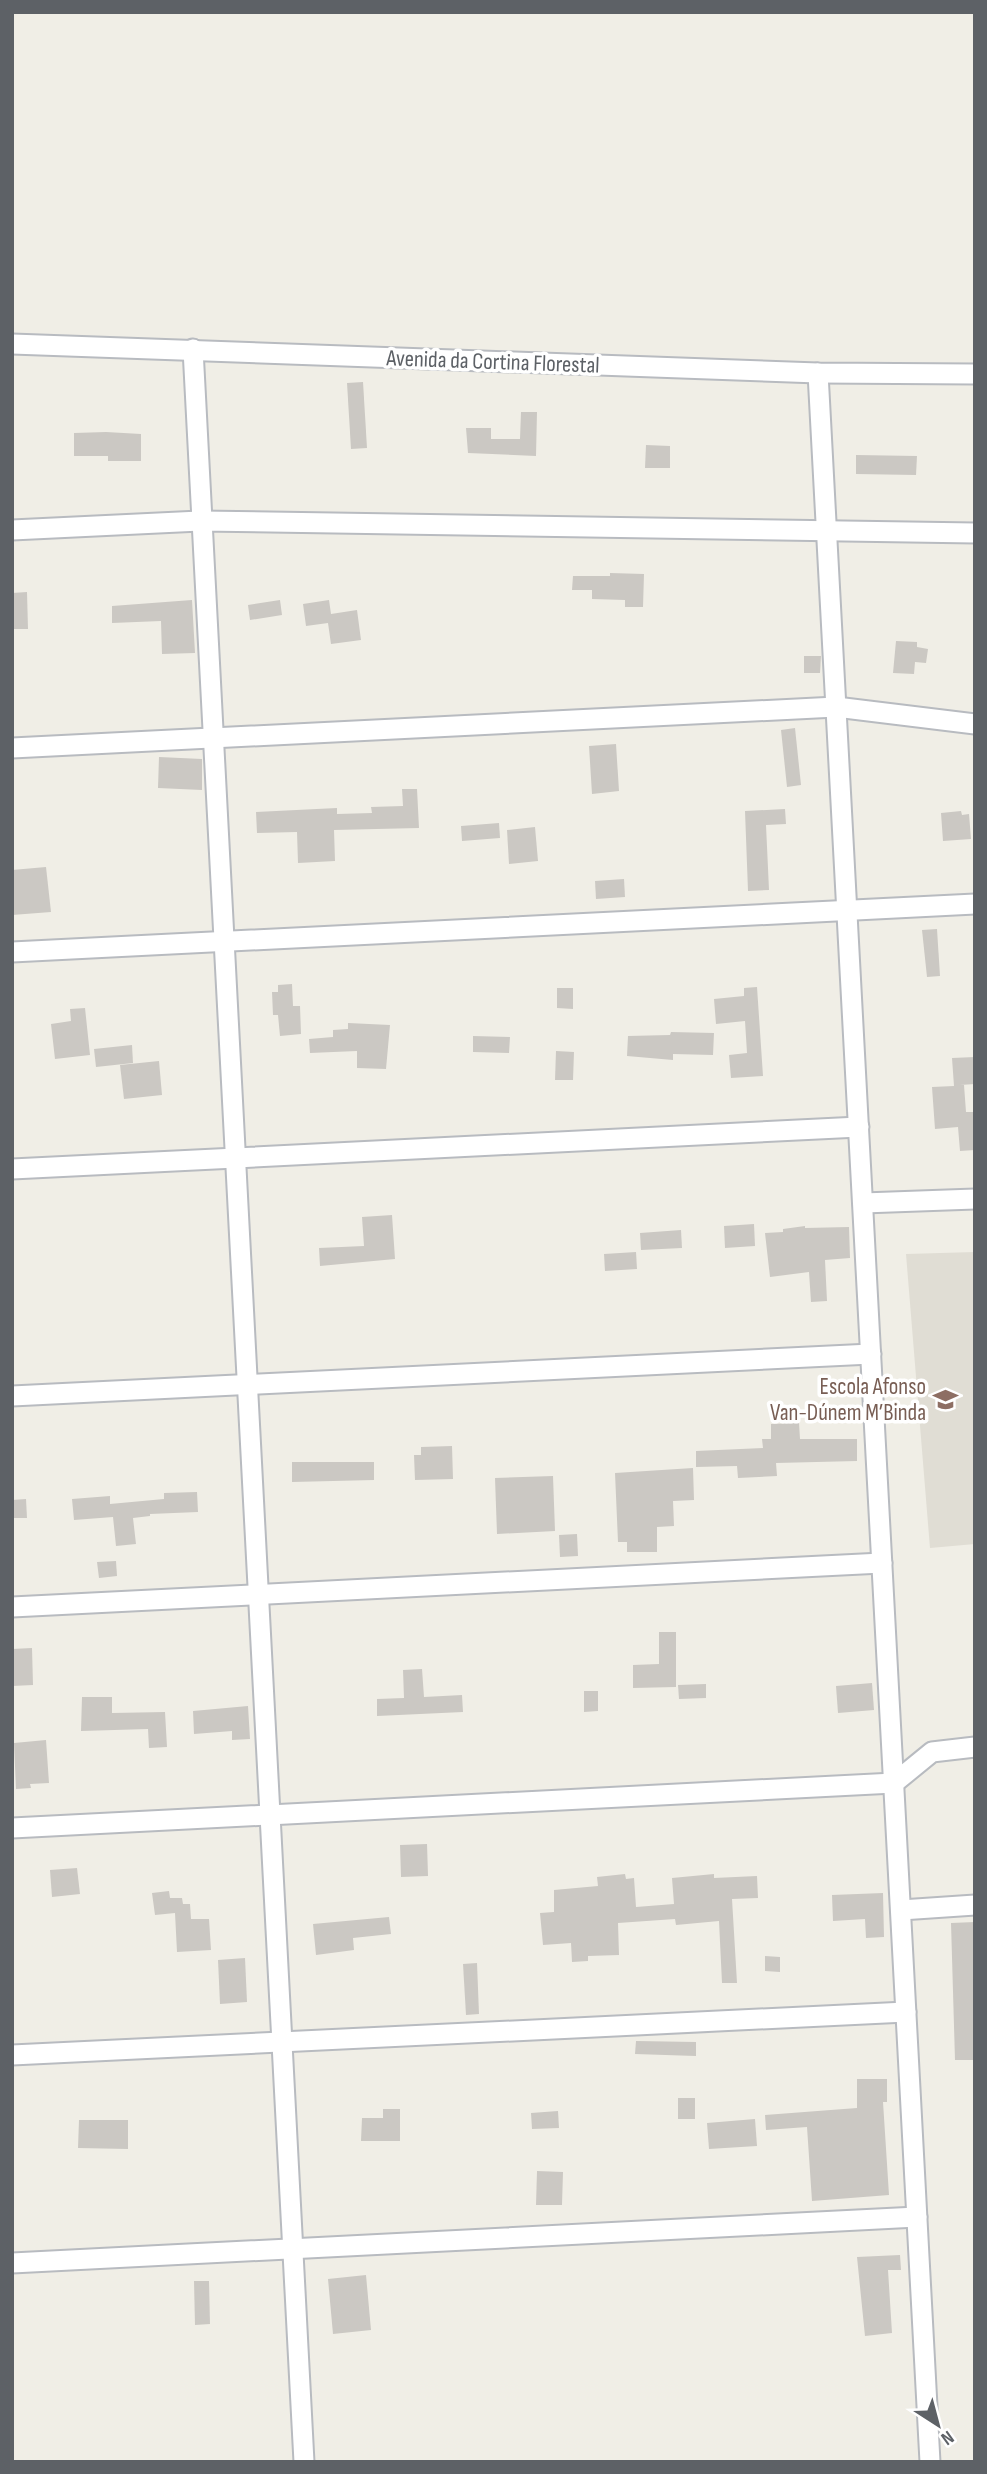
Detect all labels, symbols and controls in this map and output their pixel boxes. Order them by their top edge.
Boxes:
street label: Avenida da Cortina Florestal [385,344,600,380]
place label: Escola Afonso Van-Dúnem M’Binda [770,1373,926,1427]
school or university icon: Escola Afonso Van-Dúnem M’Binda [932,1385,960,1413]
north arrow [903,2390,973,2460]
text: N [936,2425,958,2450]

